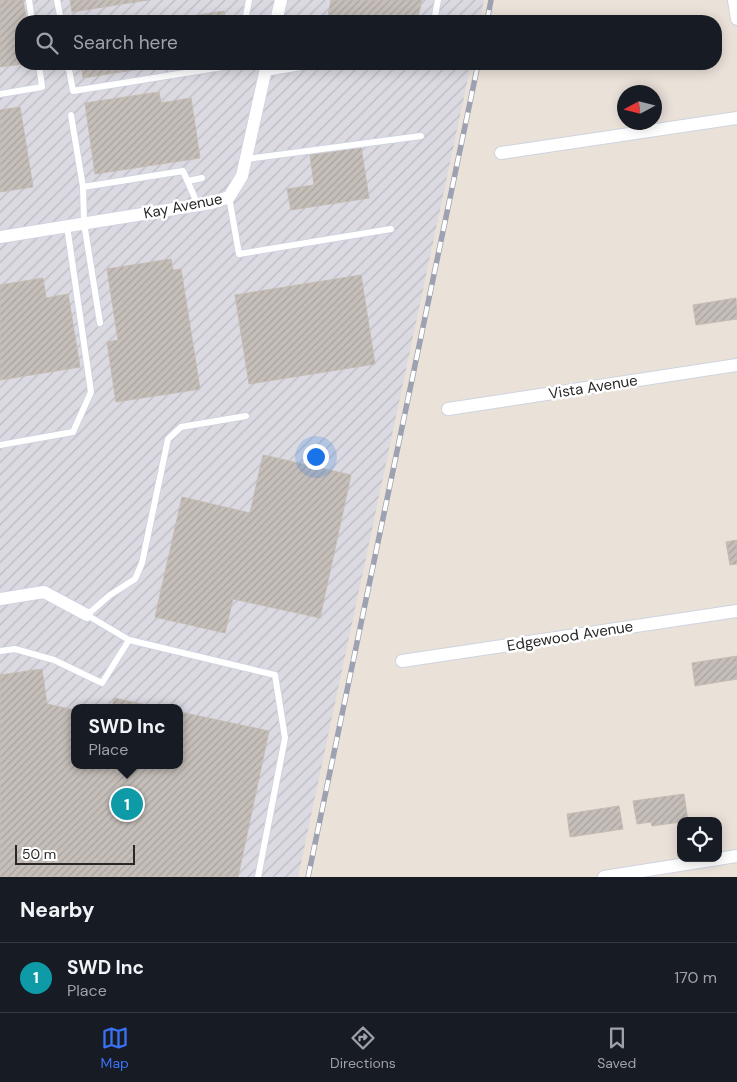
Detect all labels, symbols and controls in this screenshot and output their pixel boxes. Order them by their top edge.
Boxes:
search box [15,15,722,70]
icon: search [33,29,61,57]
text: Search here [73,30,178,55]
north arrow [617,85,662,130]
street label: Kay Avenue [142,189,224,223]
street label: Vista Avenue [547,370,639,404]
your location [303,444,329,470]
street label: Edgewood Avenue [505,616,635,656]
popup [71,704,183,769]
text: SWD Inc [88,714,166,739]
text: Place [88,739,128,760]
pin: 1 [111,785,143,823]
map controls [677,817,722,862]
button: locate [677,817,722,862]
scale bar [15,842,135,865]
text: 50 m [22,845,56,863]
text: Nearby [20,896,94,924]
text: SWD Inc [67,955,144,980]
text: 1 [33,967,39,988]
text: 170 m [674,967,717,988]
text: Place [67,980,107,1001]
tab: Map [101,1024,129,1072]
tab: Directions [330,1024,396,1072]
tab: Saved [597,1024,636,1072]

